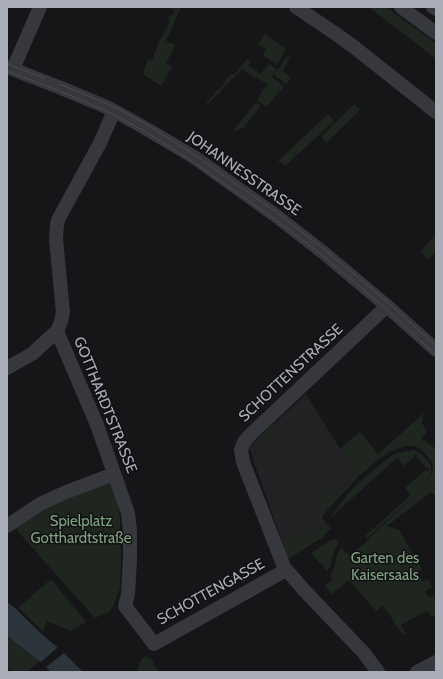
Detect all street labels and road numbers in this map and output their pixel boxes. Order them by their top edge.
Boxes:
street label: JOHANNESSTRASSE [184,128,304,220]
street label: SCHOTTENSTRASSE [235,320,347,426]
street label: GOTTHARDTSTRASSE [69,334,141,476]
street label: SCHOTTENGASSE [154,555,268,629]

